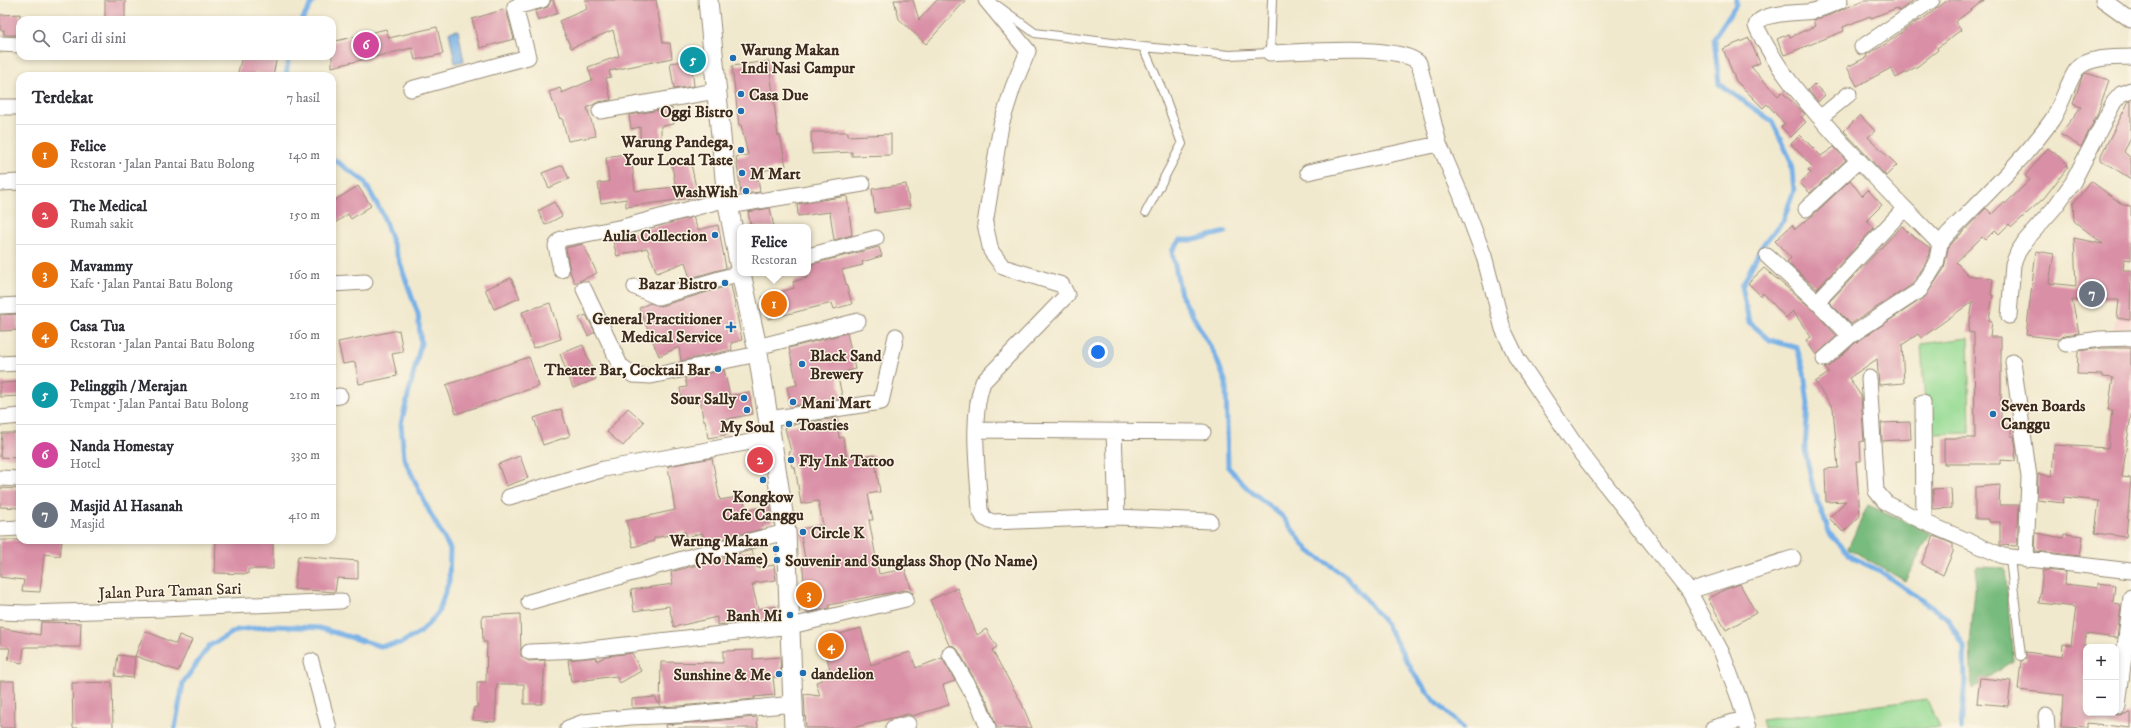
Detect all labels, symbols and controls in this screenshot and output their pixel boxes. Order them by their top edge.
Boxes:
search box [16,16,336,60]
icon: search [30,27,52,49]
text: Cari di sini [62,29,126,48]
pin: 6 [353,30,379,60]
place label: Warung Makan Indi Nasi Campur [740,40,856,78]
pin: 5 [680,45,706,75]
marker: Warung Makan Indi Nasi Campur [728,53,738,63]
place label: Casa Due [749,85,809,105]
text: Terdekat [32,87,93,109]
marker: Casa Due [736,89,746,99]
text: 7 hasil [286,90,320,106]
place label: Oggi Bistro [660,102,733,122]
marker: Oggi Bistro [736,106,746,116]
place label: Warung Pandega, Your Local Taste [620,132,734,170]
text: Felice [70,137,106,156]
marker: Warung Pandega, Your Local Taste [736,145,746,155]
text: 1 [43,147,47,163]
text: 140 m [288,147,320,163]
text: Restoran · Jalan Pantai Batu Bolong [70,156,254,172]
place label: M Mart [750,164,801,184]
marker: M Mart [737,168,747,178]
place label: WashWish [671,182,739,202]
marker: WashWish [741,186,751,196]
text: The Medical [70,197,147,216]
text: 2 [42,207,48,223]
text: 150 m [289,207,320,223]
text: Rumah sakit [70,216,134,232]
popup [737,224,811,276]
place label: Aulia Collection [602,226,708,246]
marker: Aulia Collection [710,230,720,240]
text: Felice [751,233,787,252]
text: Restoran [751,252,797,268]
text: Mavammy [70,257,133,276]
text: 3 [43,267,47,283]
text: 160 m [289,267,320,283]
place label: Bazar Bistro [639,274,717,294]
text: Kafe · Jalan Pantai Batu Bolong [70,276,233,292]
marker: Bazar Bistro [720,278,730,288]
pin: 7 [2079,279,2105,309]
pin: 1 [761,289,787,319]
place label: General Practitioner Medical Service [592,309,723,347]
text: Casa Tua [70,317,125,336]
marker: General Practitioner Medical Service [725,321,737,333]
text: 4 [41,327,49,343]
text: 160 m [289,327,320,343]
text: Restoran · Jalan Pantai Batu Bolong [70,336,254,352]
your location [1088,342,1108,362]
place label: Black Sand Brewery [810,346,882,384]
marker: Black Sand Brewery [797,359,807,369]
place label: Theater Bar, Cocktail Bar [543,360,711,380]
marker: Theater Bar, Cocktail Bar [713,364,723,374]
text: Pelinggih / Merajan [70,377,187,396]
text: 5 [42,387,48,403]
text: 210 m [289,387,320,403]
place label: Sour Sally [671,389,736,409]
marker: Sour Sally [739,393,749,403]
place label: Mani Mart [801,393,872,413]
text: Tempat · Jalan Pantai Batu Bolong [70,396,248,412]
place label: Seven Boards Canggu [2001,396,2086,434]
marker: Mani Mart [788,397,798,407]
marker: My Soul [742,405,752,415]
marker: Seven Boards Canggu [1988,409,1998,419]
place label: Toasties [796,415,849,435]
place label: My Soul [720,417,775,437]
marker: Toasties [784,419,794,429]
text: Nanda Homestay [70,437,174,456]
pin: 2 [747,445,773,475]
text: 6 [42,447,48,463]
text: 330 m [291,447,320,463]
place label: Fly Ink Tattoo [799,451,894,471]
marker: Fly Ink Tattoo [786,455,796,465]
text: Hotel [70,456,101,472]
marker: Kongkow Cafe Canggu [758,475,768,485]
place label: Kongkow Cafe Canggu [722,487,804,525]
text: Masjid Al Hasanah [70,497,183,516]
text: 7 [42,507,48,523]
text: 410 m [288,507,320,523]
text: Masjid [70,516,105,532]
place label: Circle K [811,523,865,543]
marker: Circle K [798,527,808,537]
place label: Warung Makan (No Name) [669,531,769,569]
marker: Warung Makan (No Name) [771,544,781,554]
place label: Souvenir and Sunglass Shop (No Name) [785,551,1038,571]
marker: Souvenir and Sunglass Shop (No Name) [772,555,782,565]
street label: Jalan Pura Taman Sari [96,579,242,604]
pin: 3 [796,580,822,610]
place label: Banh Mi [726,606,782,626]
marker: Banh Mi [785,610,795,620]
pin: 4 [818,631,844,661]
map controls [2083,644,2119,716]
button: + [2083,644,2119,680]
place label: dandelion [811,664,874,684]
place label: Sunshine & Me [674,665,771,685]
marker: dandelion [798,668,808,678]
marker: Sunshine & Me [774,669,784,679]
button: − [2083,680,2119,716]

